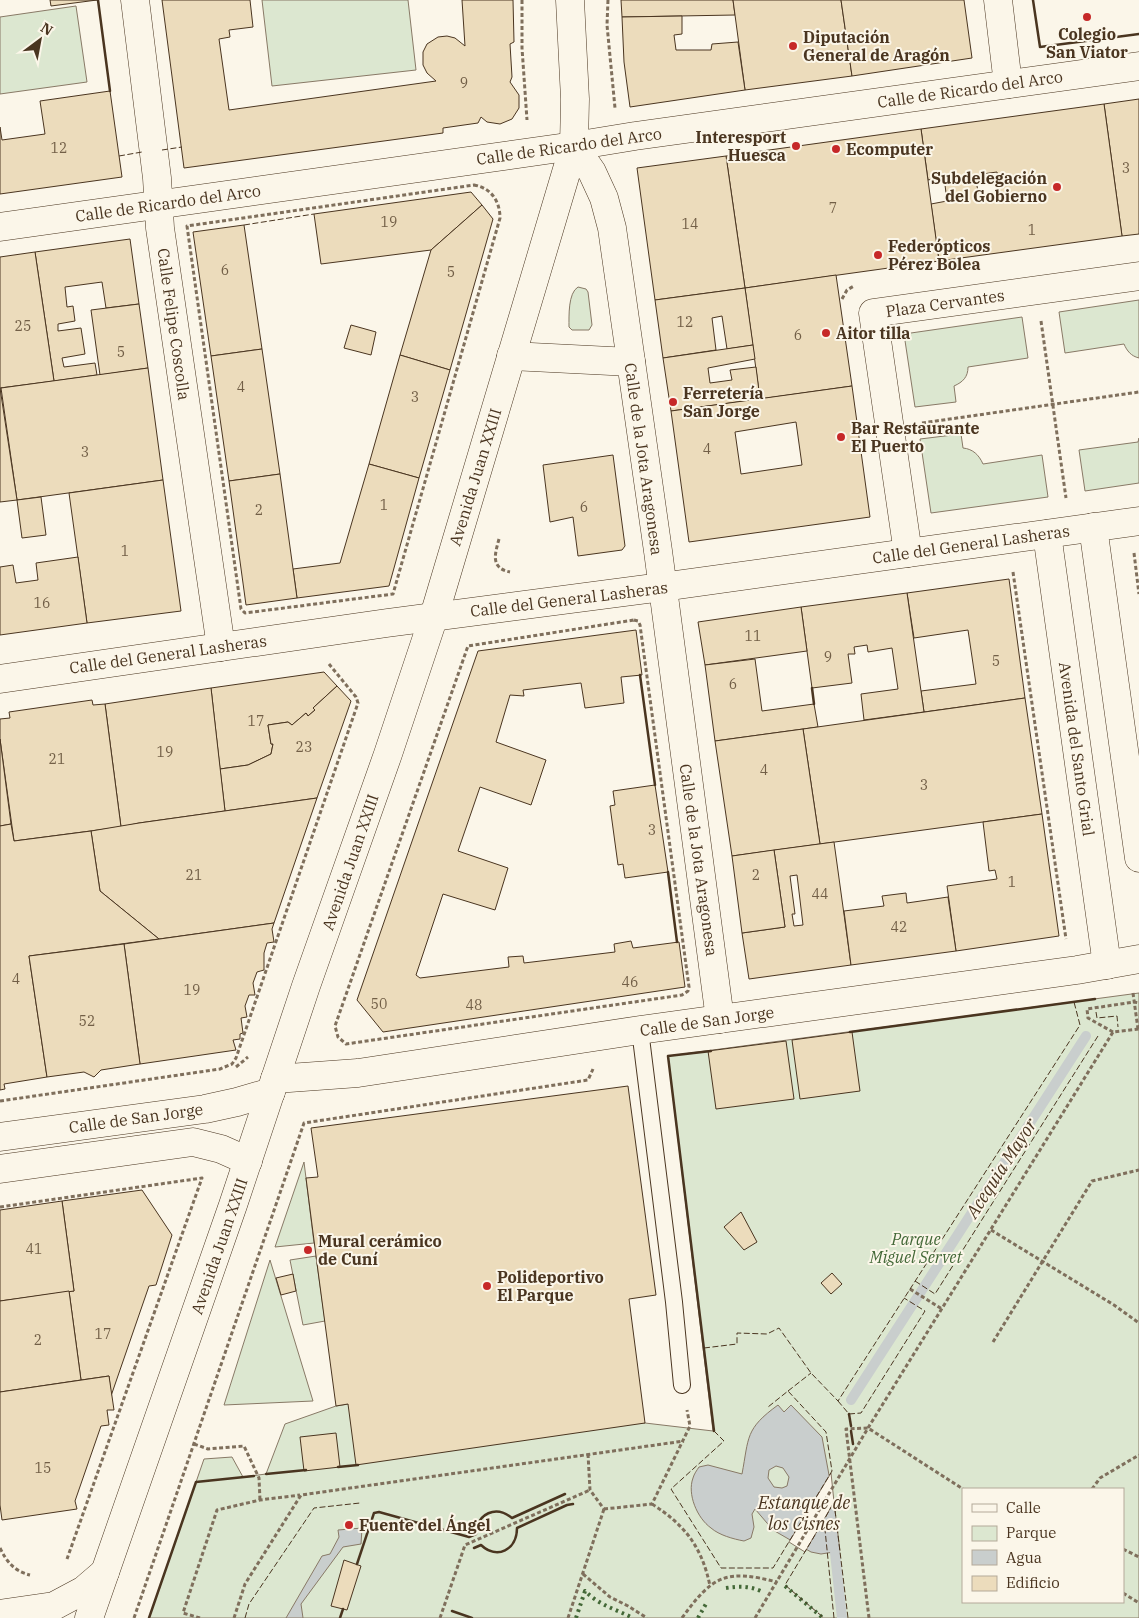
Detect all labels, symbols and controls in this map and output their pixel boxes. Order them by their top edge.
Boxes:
marker: Colegio San Viator [1081,11,1093,23]
north arrow [15,15,65,65]
text: N [37,18,56,40]
place label: Colegio San Viator [1046,24,1128,62]
place label: Diputación General de Aragón [803,27,950,65]
marker: Diputación General de Aragón [787,40,799,52]
street label: Calle de Ricardo del Arco [876,66,1064,112]
house number: 9 [460,74,468,92]
street label: Calle de Ricardo del Arco [475,123,663,169]
place label: Interesport Huesca [696,127,786,165]
house number: 12 [51,139,67,157]
place label: Ecomputer [846,139,933,159]
marker: Interesport Huesca [790,140,802,152]
marker: Ecomputer [830,143,842,155]
house number: 3 [1122,159,1130,177]
place label: Subdelegación del Gobierno [931,168,1047,206]
street label: Calle de Ricardo del Arco [74,180,262,226]
marker: Subdelegación del Gobierno [1051,181,1063,193]
house number: 7 [829,199,837,217]
house number: 19 [381,213,397,231]
house number: 14 [682,215,698,233]
house number: 1 [1028,221,1036,239]
place label: Federópticos Pérez Bolea [888,236,990,274]
street label: Calle Felipe Coscolla [153,247,195,402]
marker: Federópticos Pérez Bolea [872,249,884,261]
house number: 6 [221,261,229,279]
house number: 5 [447,263,455,281]
street label: Plaza Cervantes [884,285,1006,321]
house number: 12 [677,313,693,331]
house number: 25 [15,317,31,335]
place label: Aitor tilla [836,323,910,343]
house number: 6 [794,326,802,344]
marker: Aitor tilla [820,327,832,339]
house number: 5 [117,343,125,361]
street label: Calle de la Jota Aragonesa [621,362,667,557]
house number: 4 [237,378,245,396]
place label: Ferretería San Jorge [683,383,764,421]
house number: 3 [411,388,419,406]
marker: Ferretería San Jorge [667,396,679,408]
street label: Avenida Juan XXIII [445,406,505,548]
place label: Bar Restaurante El Puerto [851,418,980,456]
marker: Bar Restaurante El Puerto [835,431,847,443]
house number: 4 [703,440,711,458]
house number: 3 [81,443,89,461]
house number: 1 [380,496,388,514]
house number: 6 [580,498,588,516]
house number: 2 [255,501,263,519]
street label: Calle del General Lasheras [871,520,1071,568]
house number: 1 [121,542,129,560]
street label: Calle del General Lasheras [469,577,669,621]
house number: 16 [34,594,50,612]
house number: 11 [745,627,761,645]
street label: Calle del General Lasheras [68,630,268,678]
house number: 9 [824,648,832,666]
house number: 5 [992,652,1000,670]
street label: Avenida del Santo Grial [1055,661,1099,838]
house number: 6 [729,675,737,693]
house number: 17 [248,712,264,730]
house number: 23 [296,738,312,756]
house number: 19 [157,743,173,761]
house number: 21 [49,750,65,768]
house number: 4 [760,761,768,779]
street label: Calle de la Jota Aragonesa [676,763,722,958]
house number: 3 [920,776,928,794]
street label: Avenida Juan XXIII [317,791,383,933]
house number: 3 [648,821,656,839]
house number: 21 [186,866,202,884]
house number: 2 [752,866,760,884]
house number: 1 [1008,873,1016,891]
house number: 44 [812,885,828,903]
house number: 42 [891,918,907,936]
house number: 4 [12,970,20,988]
house number: 46 [622,973,638,991]
house number: 19 [184,981,200,999]
house number: 50 [371,995,387,1013]
house number: 48 [466,996,482,1014]
street label: Calle de San Jorge [639,1002,775,1040]
house number: 52 [79,1012,95,1030]
street label: Calle de San Jorge [68,1099,204,1137]
water label: Acequia Mayor [960,1113,1042,1223]
street label: Avenida Juan XXIII [186,1175,252,1317]
park label: Parque Miguel Servet [869,1229,963,1267]
place label: Mural cerámico de Cuní [318,1231,442,1269]
house number: 41 [26,1240,42,1258]
marker: Mural cerámico de Cuní [302,1244,314,1256]
place label: Polideportivo El Parque [497,1267,604,1305]
marker: Polideportivo El Parque [481,1280,493,1292]
house number: 17 [95,1325,111,1343]
house number: 2 [34,1331,42,1349]
house number: 15 [35,1459,51,1477]
legend [962,1488,1124,1603]
water label: Estanque de los Cisnes [757,1491,850,1535]
text: Calle [1006,1498,1041,1517]
place label: Fuente del Ángel [359,1514,491,1535]
marker: Fuente del Ángel [343,1519,355,1531]
text: Parque [1006,1523,1056,1542]
text: Agua [1006,1548,1042,1567]
text: Edificio [1006,1573,1060,1592]

